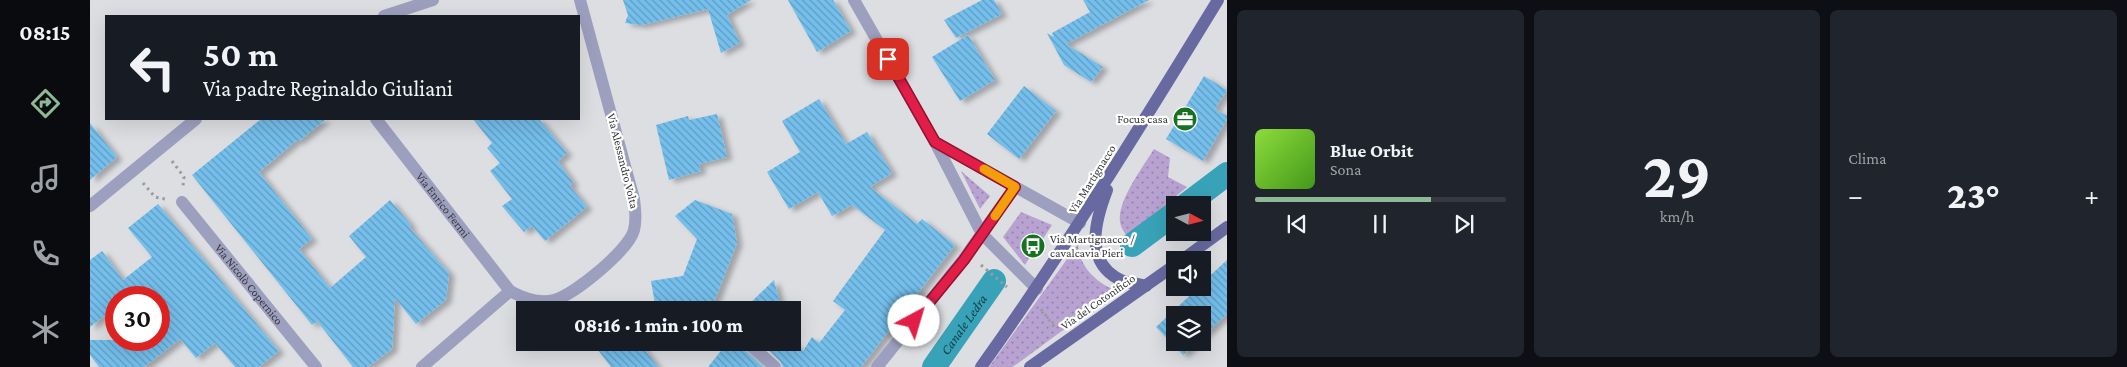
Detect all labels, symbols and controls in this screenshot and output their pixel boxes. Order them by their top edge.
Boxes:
text: 08:15 [19,20,71,45]
icon: left [120,35,185,100]
text: 50 m [203,35,278,74]
pin [867,38,909,80]
icon: arrive [874,45,902,73]
text: Via padre Reginaldo Giuliani [203,76,453,101]
icon: directions [28,86,63,121]
office icon: Focus casa [1172,106,1198,132]
street label: Via Alessandro Volta [604,112,642,211]
place label: Focus casa [1117,112,1168,126]
text: 29 [1643,139,1711,211]
text: Blue Orbit [1330,140,1413,161]
street label: Via Martignacco [1065,142,1119,216]
text: Clima [1848,150,1886,167]
icon: music [28,161,63,196]
text: Sona [1330,161,1361,178]
street label: Via Enrico Fermi [413,169,473,240]
text: 23° [1947,174,2000,216]
text: − [1848,180,1863,211]
text: + [2084,180,2099,211]
north arrow [1166,196,1211,241]
map controls [1166,196,1211,351]
text: km/h [1660,208,1694,225]
icon: previous [1283,210,1311,238]
icon: pause [1366,210,1394,238]
icon: next [1450,210,1478,238]
place label: Via Martignacco / cavalcavia Pieri [1050,232,1135,260]
bus stop icon: Via Martignacco / cavalcavia Pieri [1020,233,1046,259]
icon: phone [28,236,63,271]
street label: Via Nicolò Copernico [212,241,286,328]
button: sound [1166,251,1211,296]
street label: Via del Cotonificio [1058,271,1138,333]
speed limit sign: 30 [105,286,170,351]
water label: Canale Ledra [937,291,991,358]
position arrow [887,294,939,346]
button: layers [1166,306,1211,351]
icon: climate [28,312,63,347]
text: 08:16 · 1 min · 100 m [574,315,743,336]

